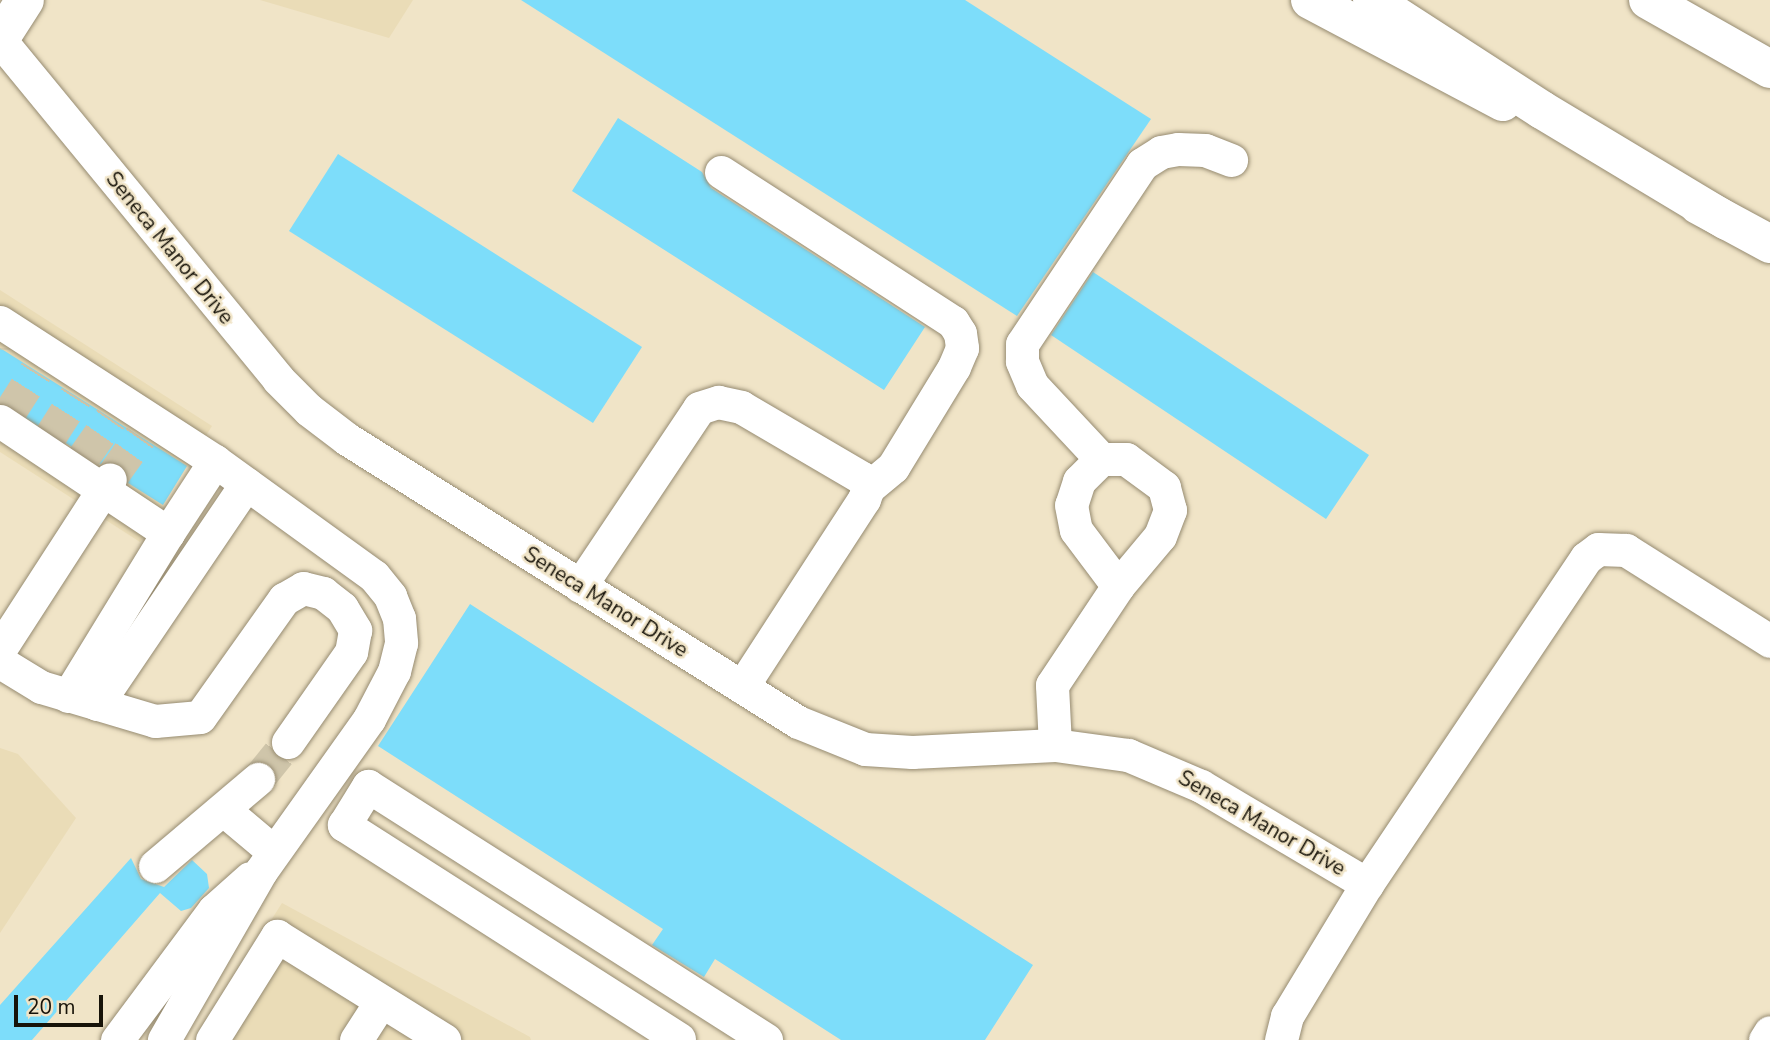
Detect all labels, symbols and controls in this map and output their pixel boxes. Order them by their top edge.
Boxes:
street label: Seneca Manor Drive [101,167,239,329]
street label: Seneca Manor Drive [519,541,693,663]
street label: Seneca Manor Drive [1174,765,1350,881]
scale bar [18,981,107,1025]
text: 20 m [27,993,76,1021]

